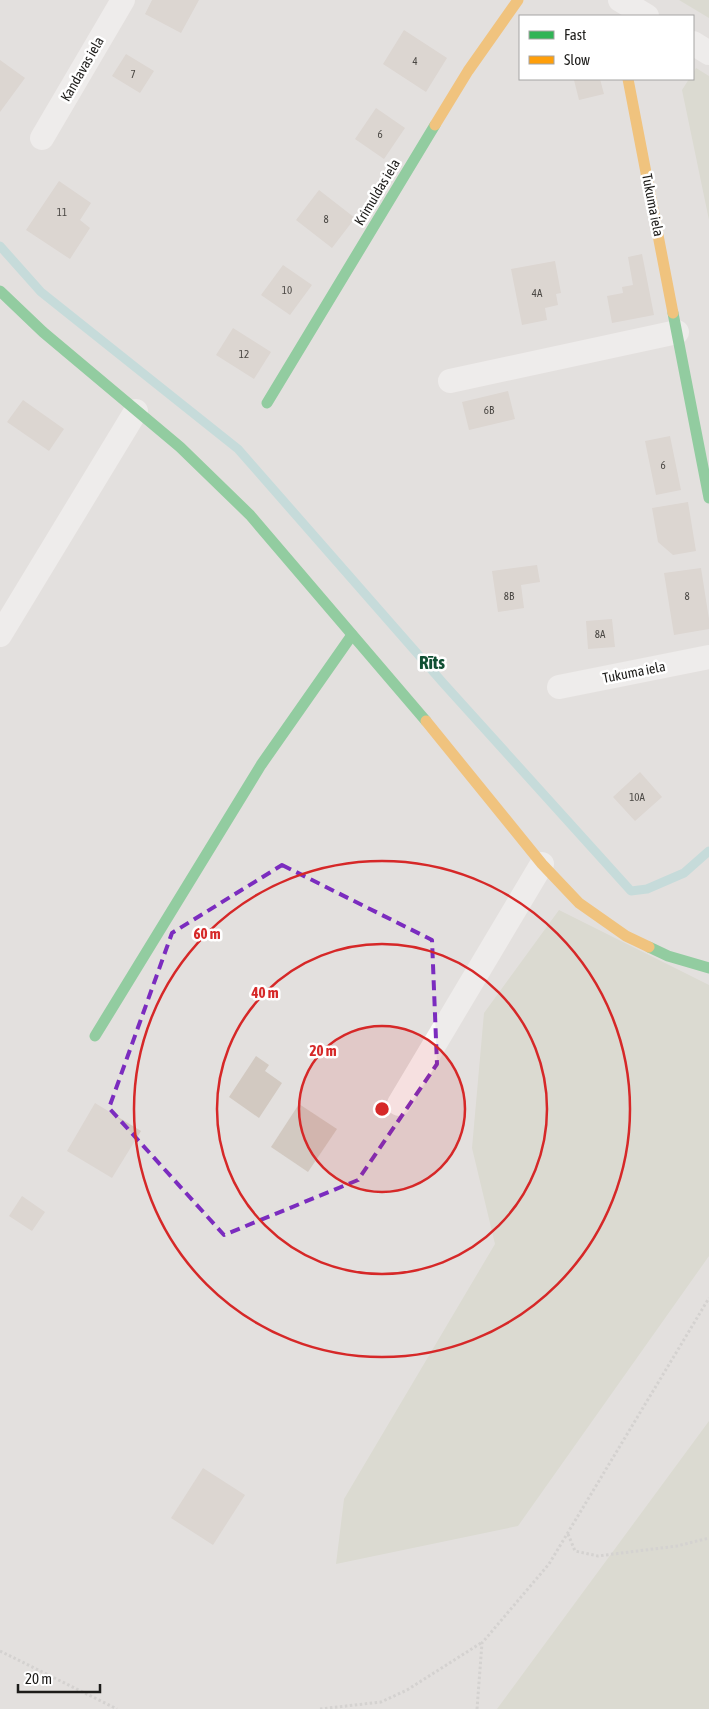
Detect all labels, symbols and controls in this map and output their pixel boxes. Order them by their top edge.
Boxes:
legend [519,15,694,80]
text: Fast [564,26,586,43]
street label: Kandavas iela [57,34,107,104]
text: Slow [564,51,590,68]
house number: 4 [412,55,418,67]
house number: 7 [130,68,136,80]
house number: 6 [377,128,383,140]
street label: Krimuldas iela [351,156,403,228]
street label: Tukuma iela [639,172,667,238]
house number: 11 [57,206,67,218]
house number: 8 [323,213,329,225]
house number: 10 [282,284,292,296]
house number: 4A [532,287,543,299]
house number: 12 [239,348,249,360]
house number: 6B [484,404,495,416]
house number: 6 [660,459,666,471]
house number: 8B [504,590,515,602]
house number: 8 [684,590,690,602]
house number: 8A [595,628,606,640]
district label: Rīts [419,651,445,673]
street label: Tukuma iela [601,658,667,686]
house number: 10A [629,791,645,803]
text: 60 m [194,925,221,942]
text: 40 m [251,984,279,1001]
text: 20 m [310,1042,337,1059]
centre of rings [373,1100,391,1118]
scale bar [18,1662,100,1694]
text: 20 m [25,1670,52,1687]

